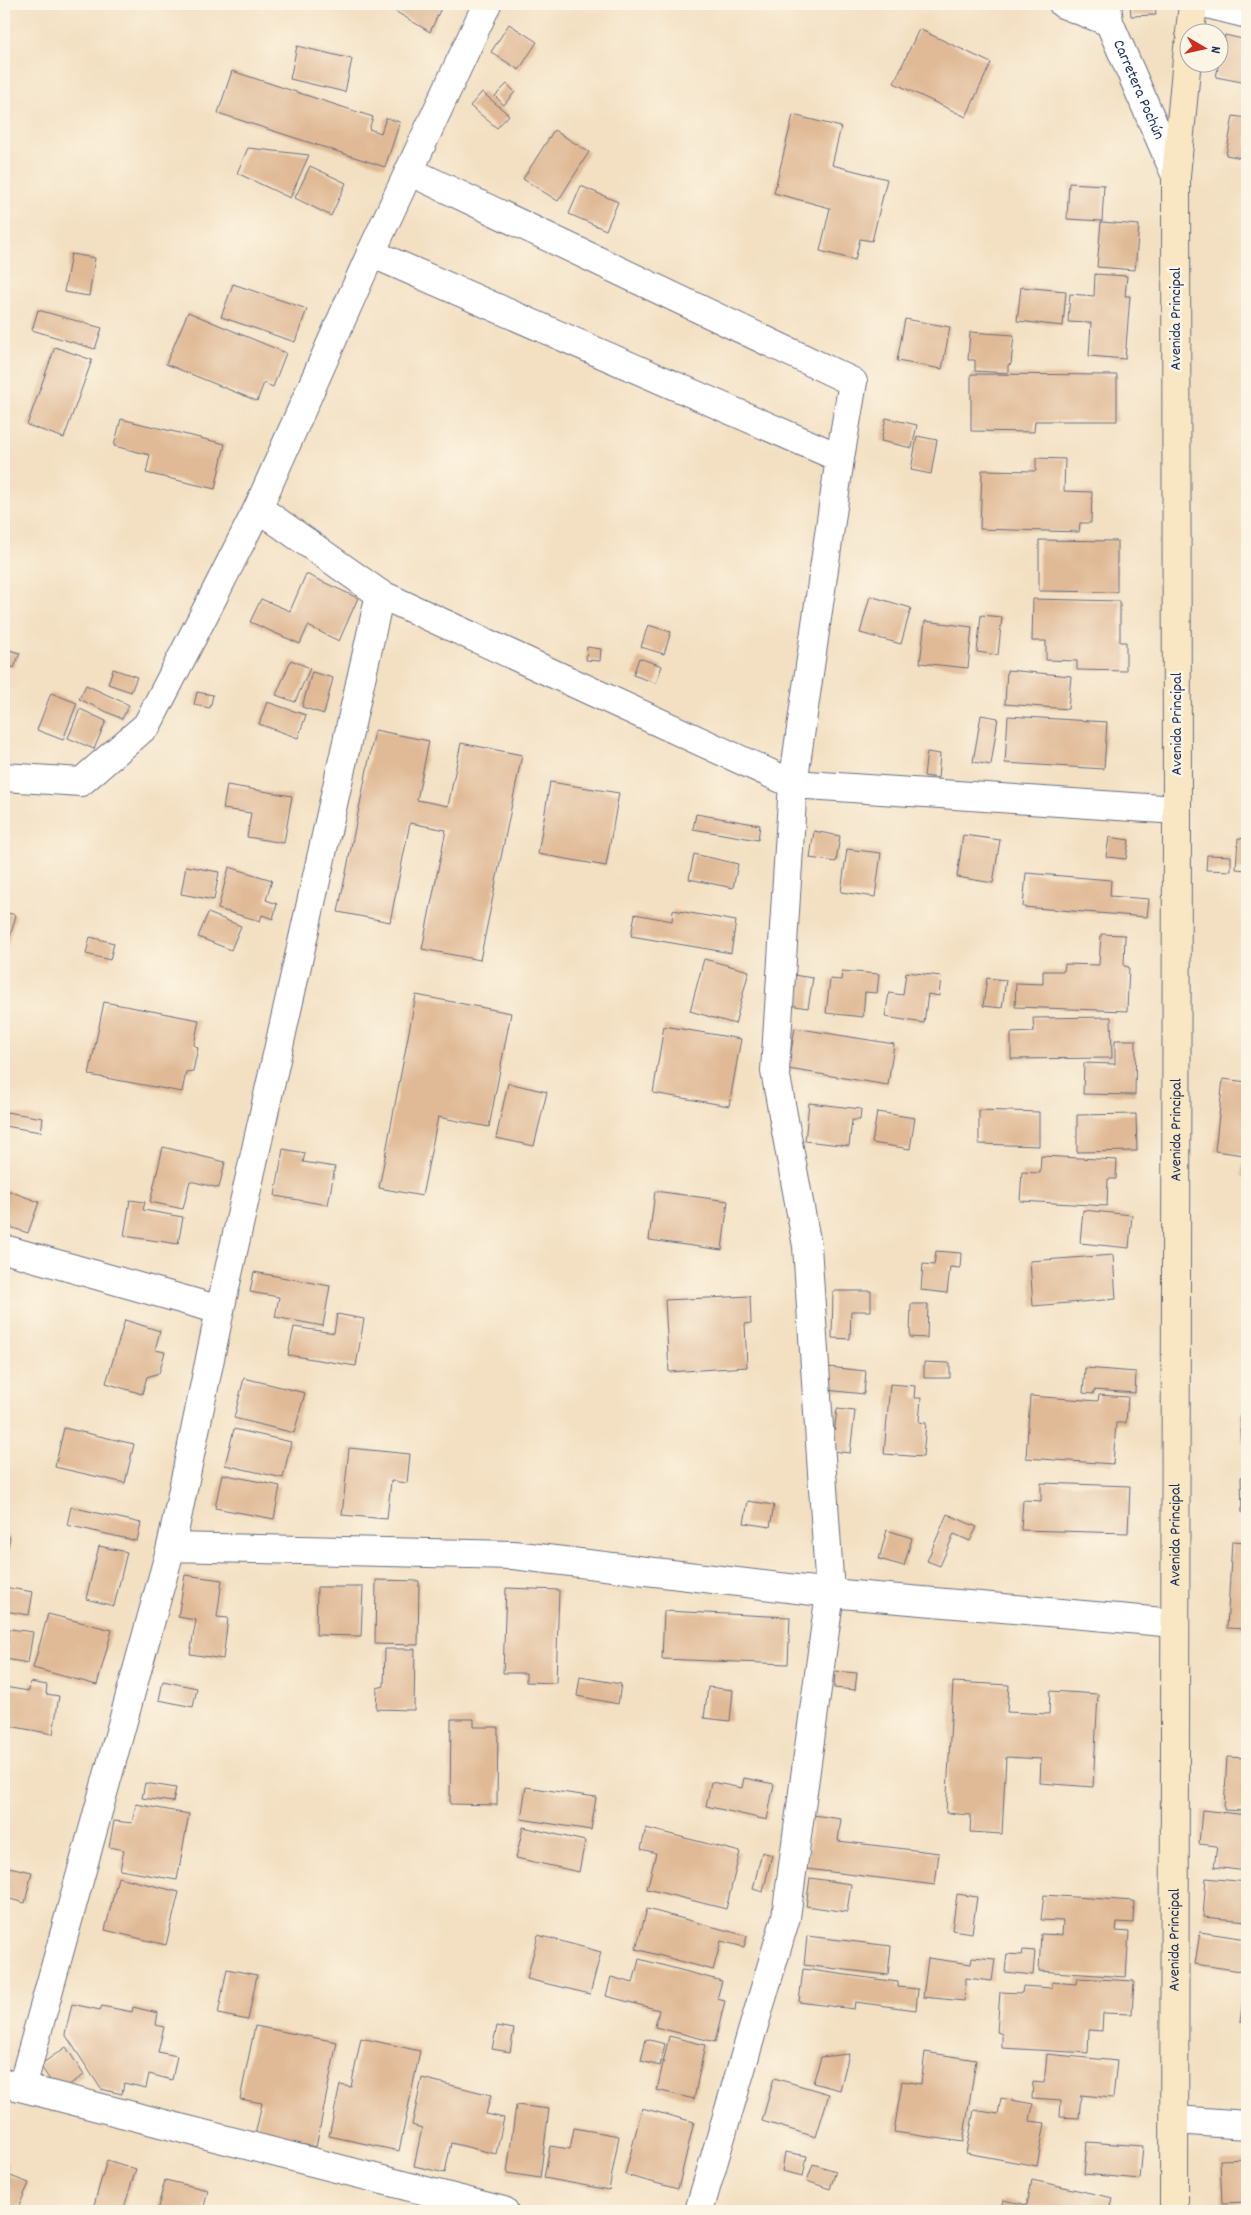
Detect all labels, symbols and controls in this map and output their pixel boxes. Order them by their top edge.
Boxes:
north arrow [1178,22,1228,72]
street label: Carretera Pochún [1107,36,1170,143]
text: N [1204,45,1225,55]
street label: Avenida Principal [1165,267,1188,371]
street label: Avenida Principal [1166,672,1189,776]
street label: Avenida Principal [1165,1078,1188,1182]
street label: Avenida Principal [1164,1483,1187,1587]
street label: Avenida Principal [1163,1888,1186,1992]

